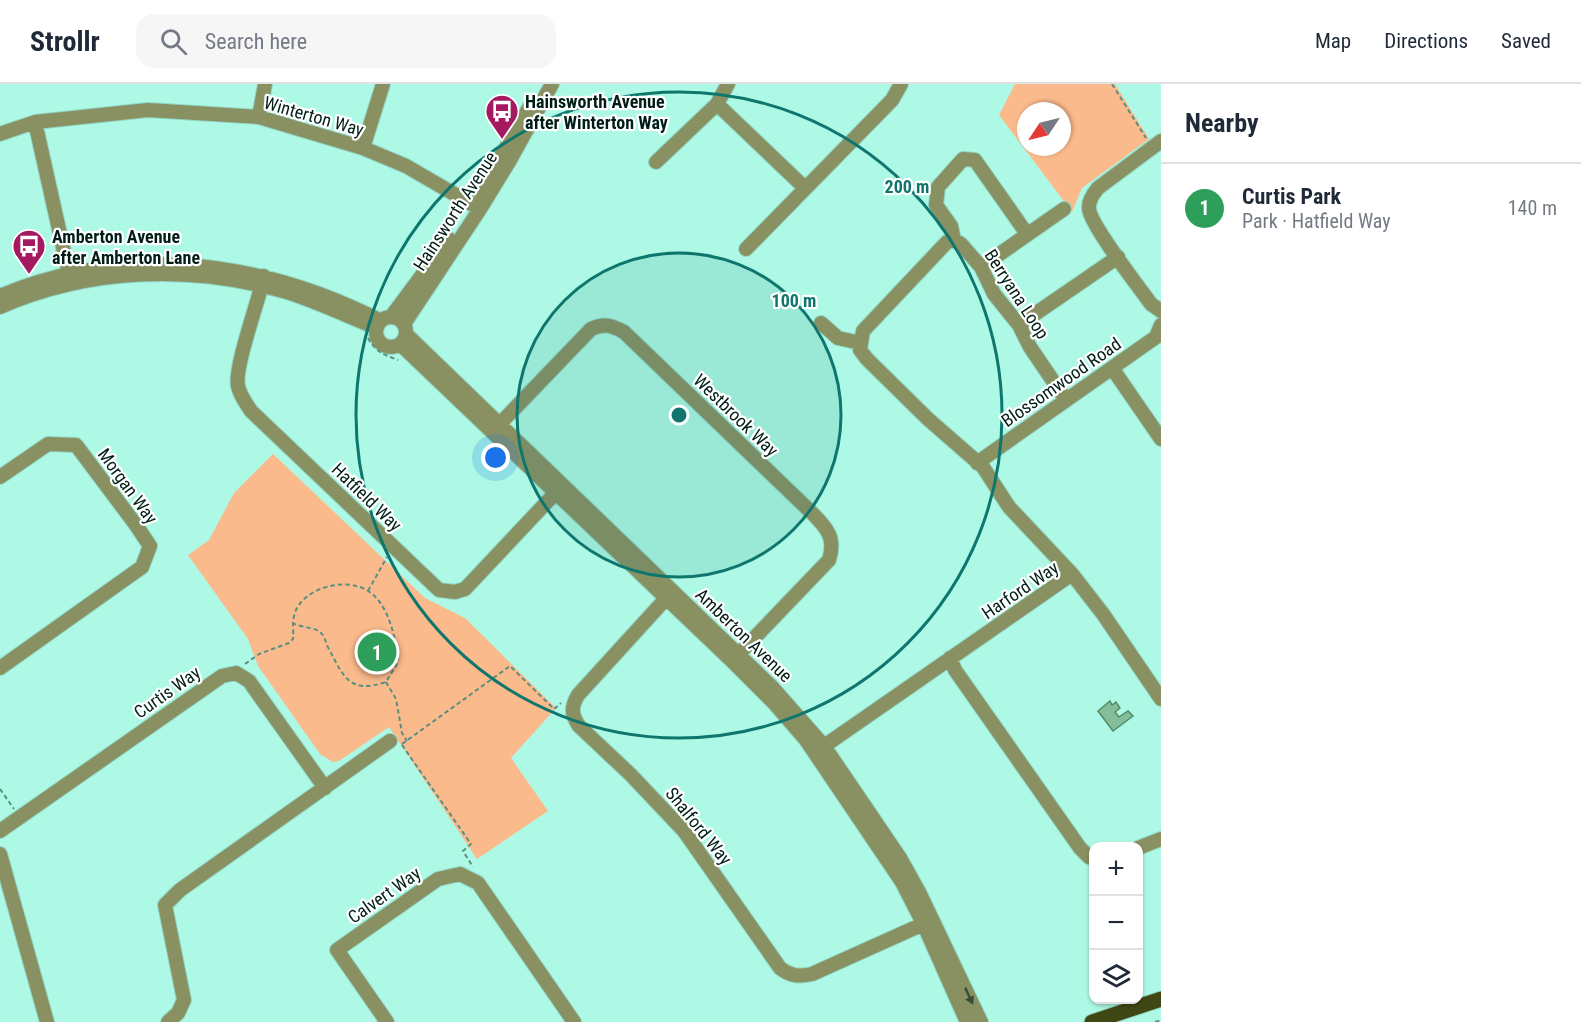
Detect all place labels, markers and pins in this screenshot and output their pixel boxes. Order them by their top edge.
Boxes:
place label: Hainsworth Avenue after Winterton Way [525,91,668,133]
bus stop icon: Hainsworth Avenue after Winterton Way [484,93,520,140]
place label: Amberton Avenue after Amberton Lane [52,226,200,268]
bus stop icon: Amberton Avenue after Amberton Lane [11,228,47,275]
centre of rings [669,405,689,425]
pin: 1 [358,630,397,674]

